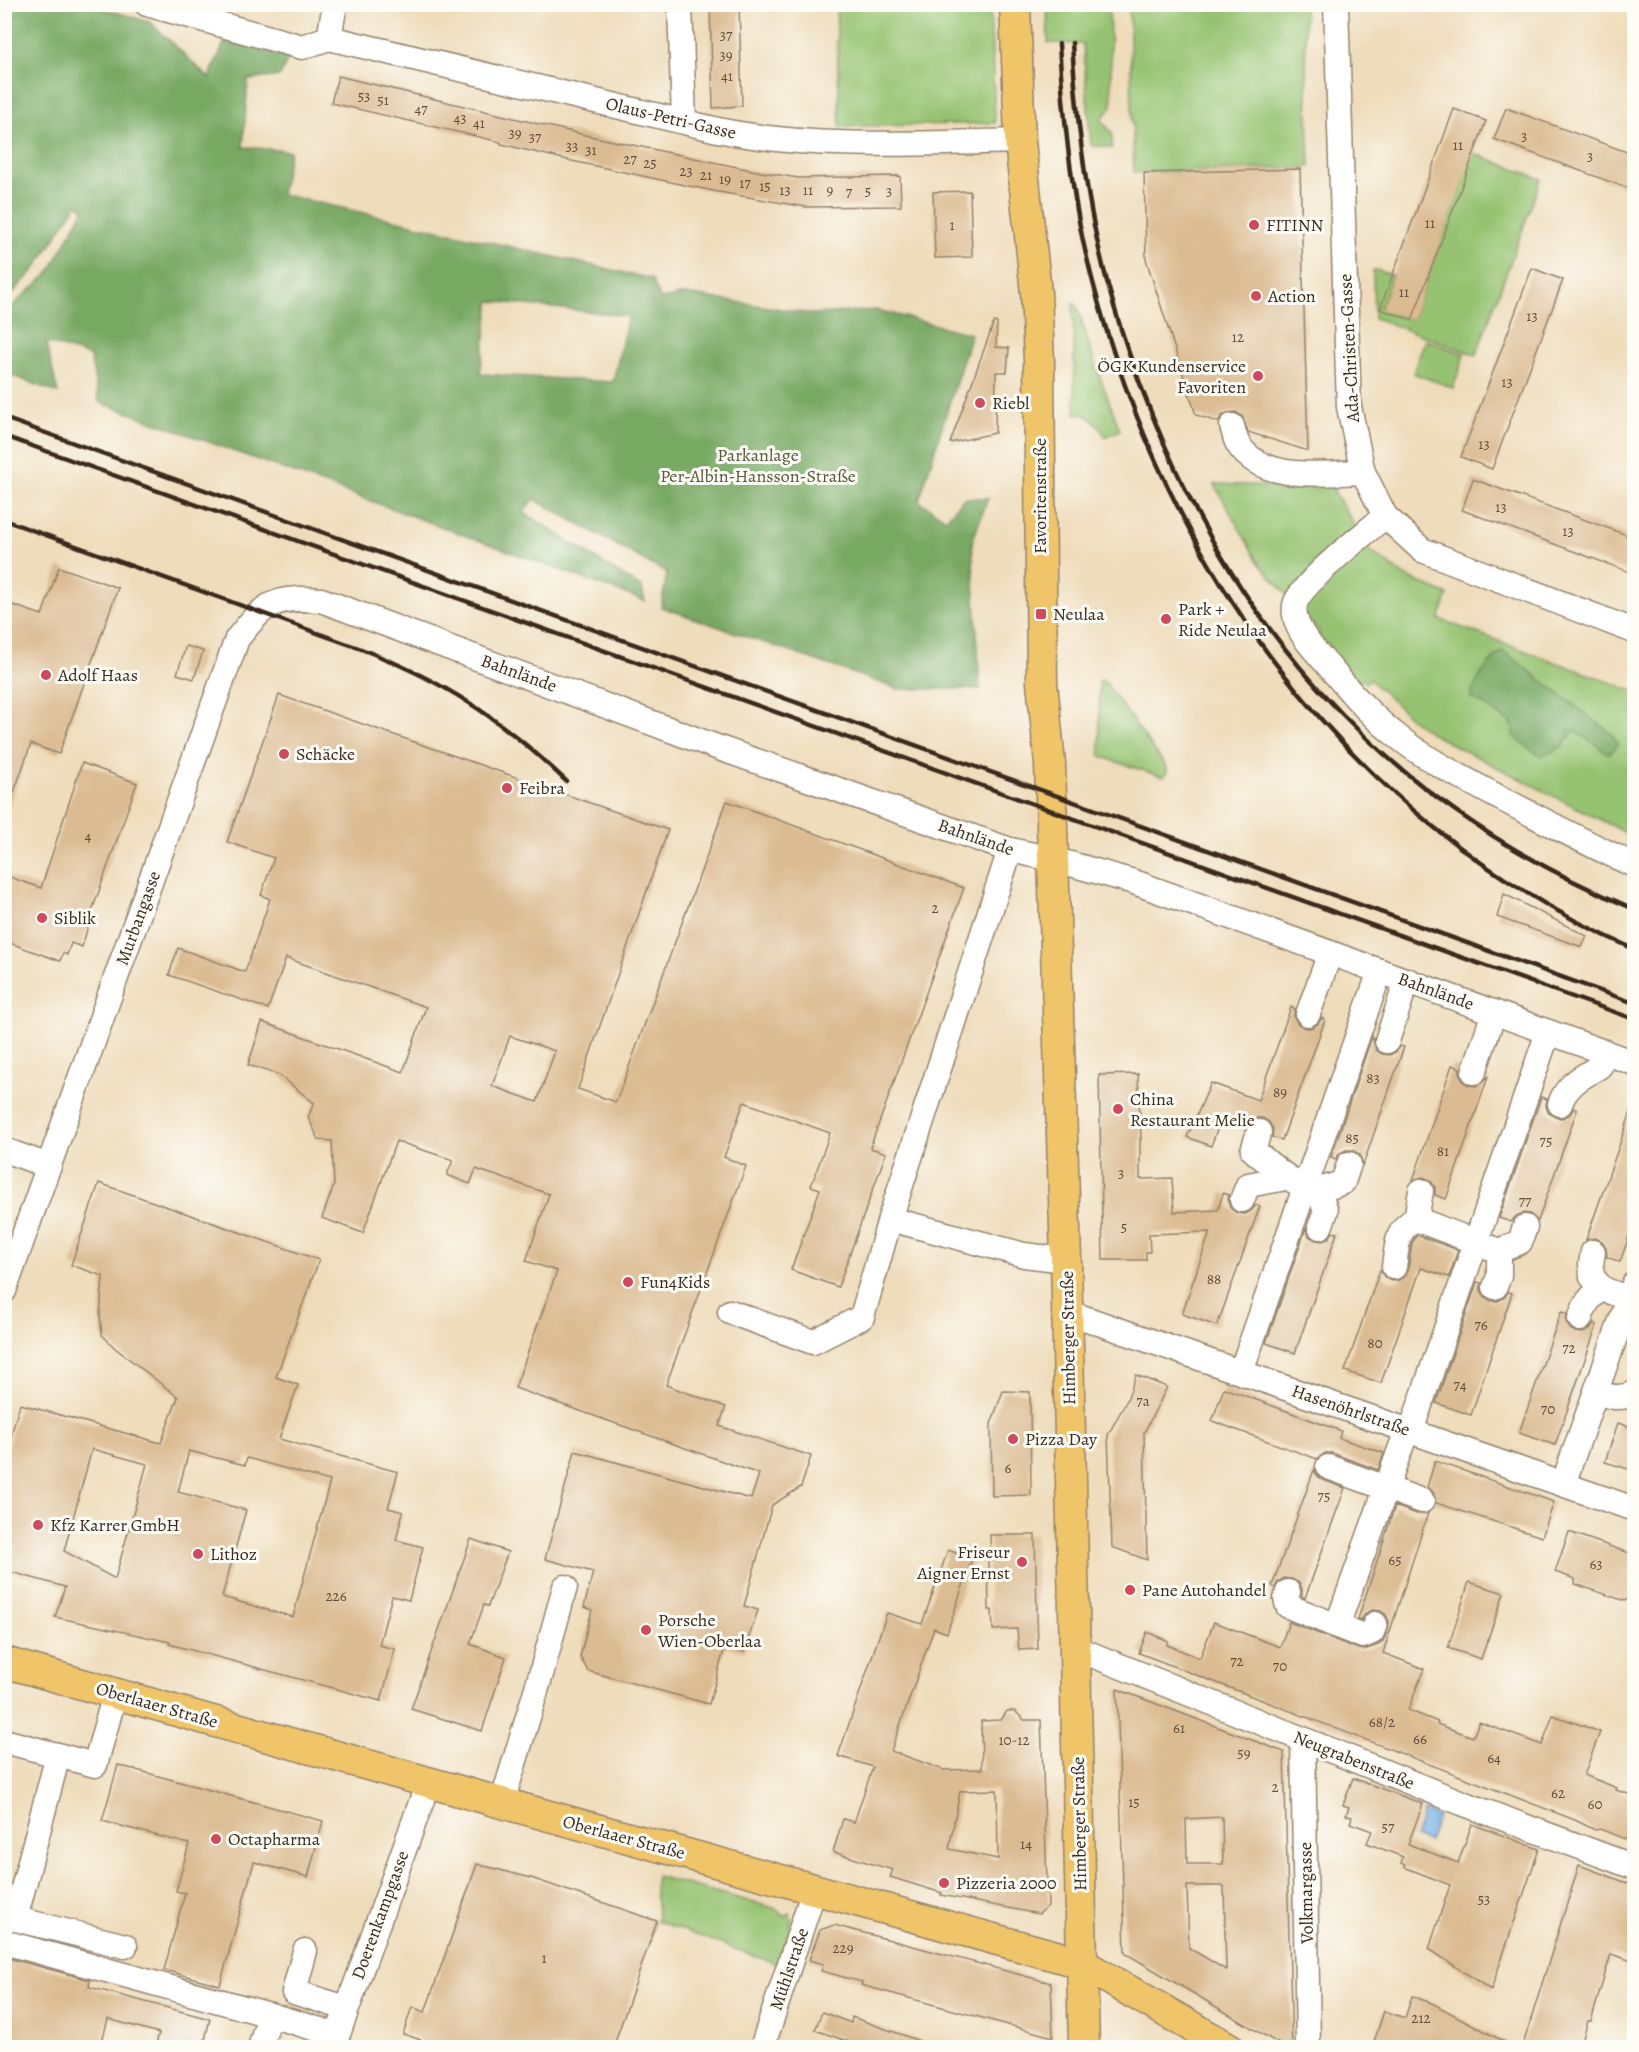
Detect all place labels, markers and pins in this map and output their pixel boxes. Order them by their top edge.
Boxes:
place label: FITINN [1266,213,1324,237]
marker: FITINN [1247,218,1261,232]
place label: Action [1267,284,1316,308]
marker: Action [1249,289,1263,303]
place label: ÖGK Kundenservice Favoriten [1098,354,1246,399]
marker: ÖGK Kundenservice Favoriten [1251,369,1265,383]
place label: Riebl [992,391,1030,415]
marker: Riebl [973,396,987,410]
place label: Park + Ride Neulaa [1178,597,1267,642]
place label: Neulaa [1053,602,1105,626]
marker: Neulaa [1034,607,1048,621]
marker: Park + Ride Neulaa [1159,612,1173,626]
place label: Adolf Haas [57,663,138,687]
marker: Adolf Haas [39,668,53,682]
place label: Schäcke [296,742,355,766]
marker: Schäcke [277,747,291,761]
place label: Feibra [519,776,565,800]
marker: Feibra [500,781,514,795]
place label: Siblik [54,906,96,930]
marker: Siblik [35,911,49,925]
place label: China Restaurant Melie [1130,1087,1255,1132]
marker: China Restaurant Melie [1111,1102,1125,1116]
place label: Fun4Kids [640,1270,710,1294]
marker: Fun4Kids [621,1275,635,1289]
place label: Pizza Day [1025,1427,1098,1451]
marker: Pizza Day [1006,1432,1020,1446]
place label: Kfz Karrer GmbH [50,1513,180,1537]
marker: Kfz Karrer GmbH [31,1518,45,1532]
place label: Friseur Aigner Ernst [916,1540,1010,1585]
place label: Lithoz [210,1542,257,1566]
marker: Lithoz [191,1547,205,1561]
marker: Friseur Aigner Ernst [1015,1555,1029,1569]
place label: Pane Autohandel [1142,1578,1267,1602]
marker: Pane Autohandel [1123,1583,1137,1597]
place label: Porsche Wien-Oberlaa [657,1608,762,1653]
marker: Porsche Wien-Oberlaa [639,1623,653,1637]
place label: Octapharma [228,1827,321,1851]
marker: Octapharma [209,1832,223,1846]
place label: Pizzeria 2000 [956,1871,1057,1895]
marker: Pizzeria 2000 [937,1876,951,1890]

